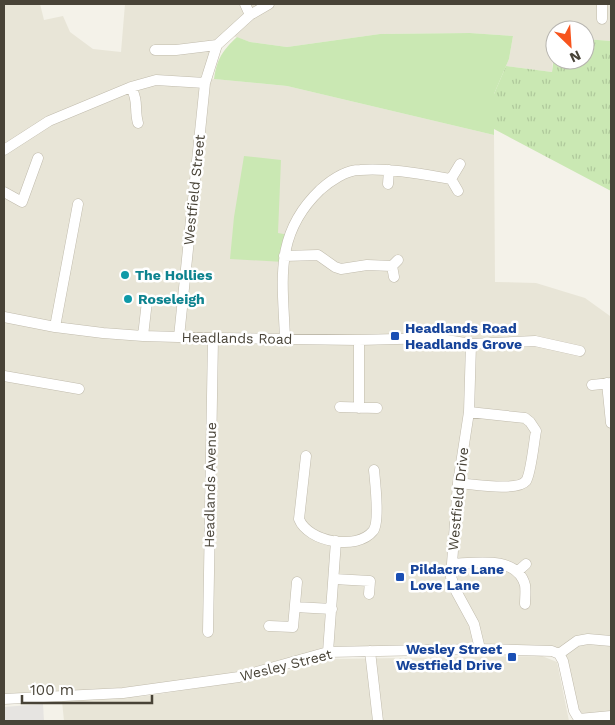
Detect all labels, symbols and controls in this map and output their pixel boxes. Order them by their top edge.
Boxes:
north arrow [545,20,595,70]
text: N [567,47,584,66]
street label: Westfield Street [180,134,208,246]
place label: The Hollies [135,267,213,283]
marker: The Hollies [119,269,131,281]
place label: Roseleigh [138,291,205,307]
marker: Roseleigh [122,293,134,305]
place label: Headlands Road Headlands Grove [405,320,522,352]
street label: Headlands Road [181,329,293,347]
marker: Headlands Road Headlands Grove [389,330,401,342]
street label: Headlands Avenue [201,422,219,548]
street label: Westfield Drive [445,446,471,552]
place label: Pildacre Lane Love Lane [410,561,504,593]
marker: Pildacre Lane Love Lane [394,571,406,583]
place label: Wesley Street Westfield Drive [396,641,502,673]
street label: Wesley Street [238,646,334,684]
marker: Wesley Street Westfield Drive [506,651,518,663]
scale bar [22,672,152,704]
text: 100 m [30,681,74,699]

